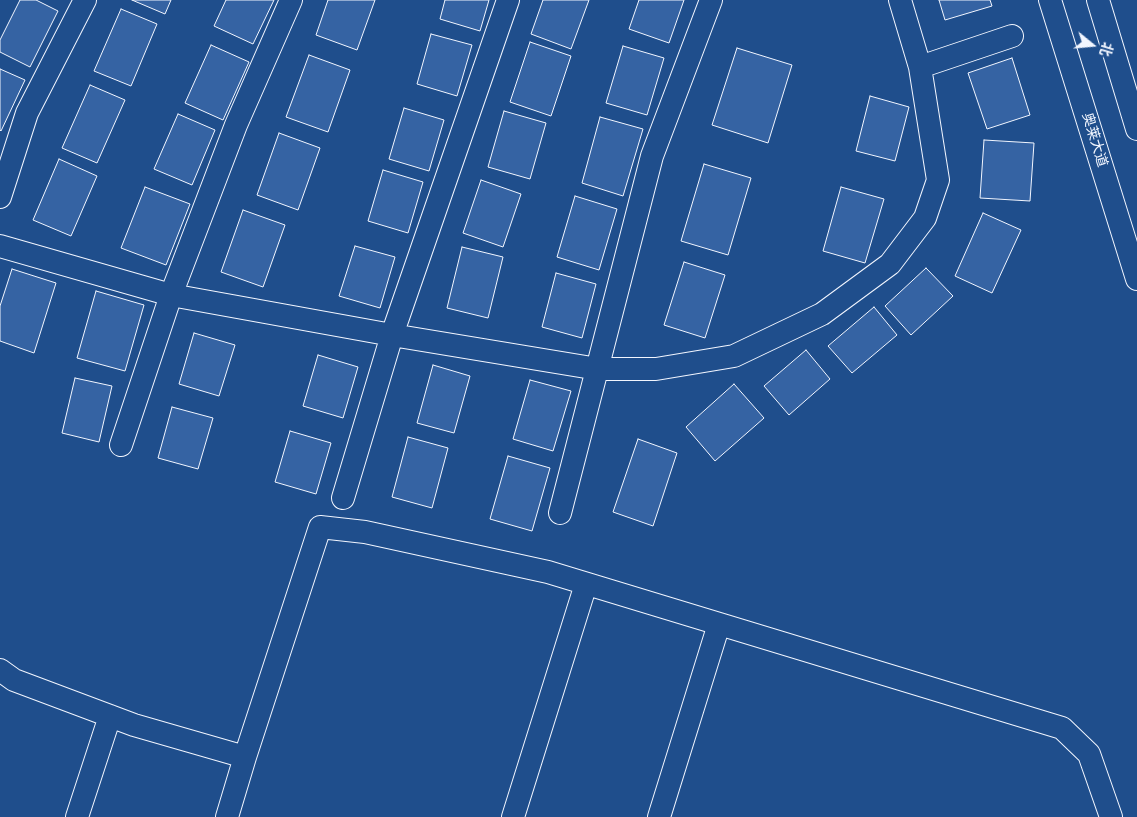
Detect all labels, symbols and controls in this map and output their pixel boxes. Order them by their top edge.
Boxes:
north arrow [1067,20,1117,70]
text: 北 [1097,40,1116,58]
street label: 奥莱大道 [1078,111,1110,169]

